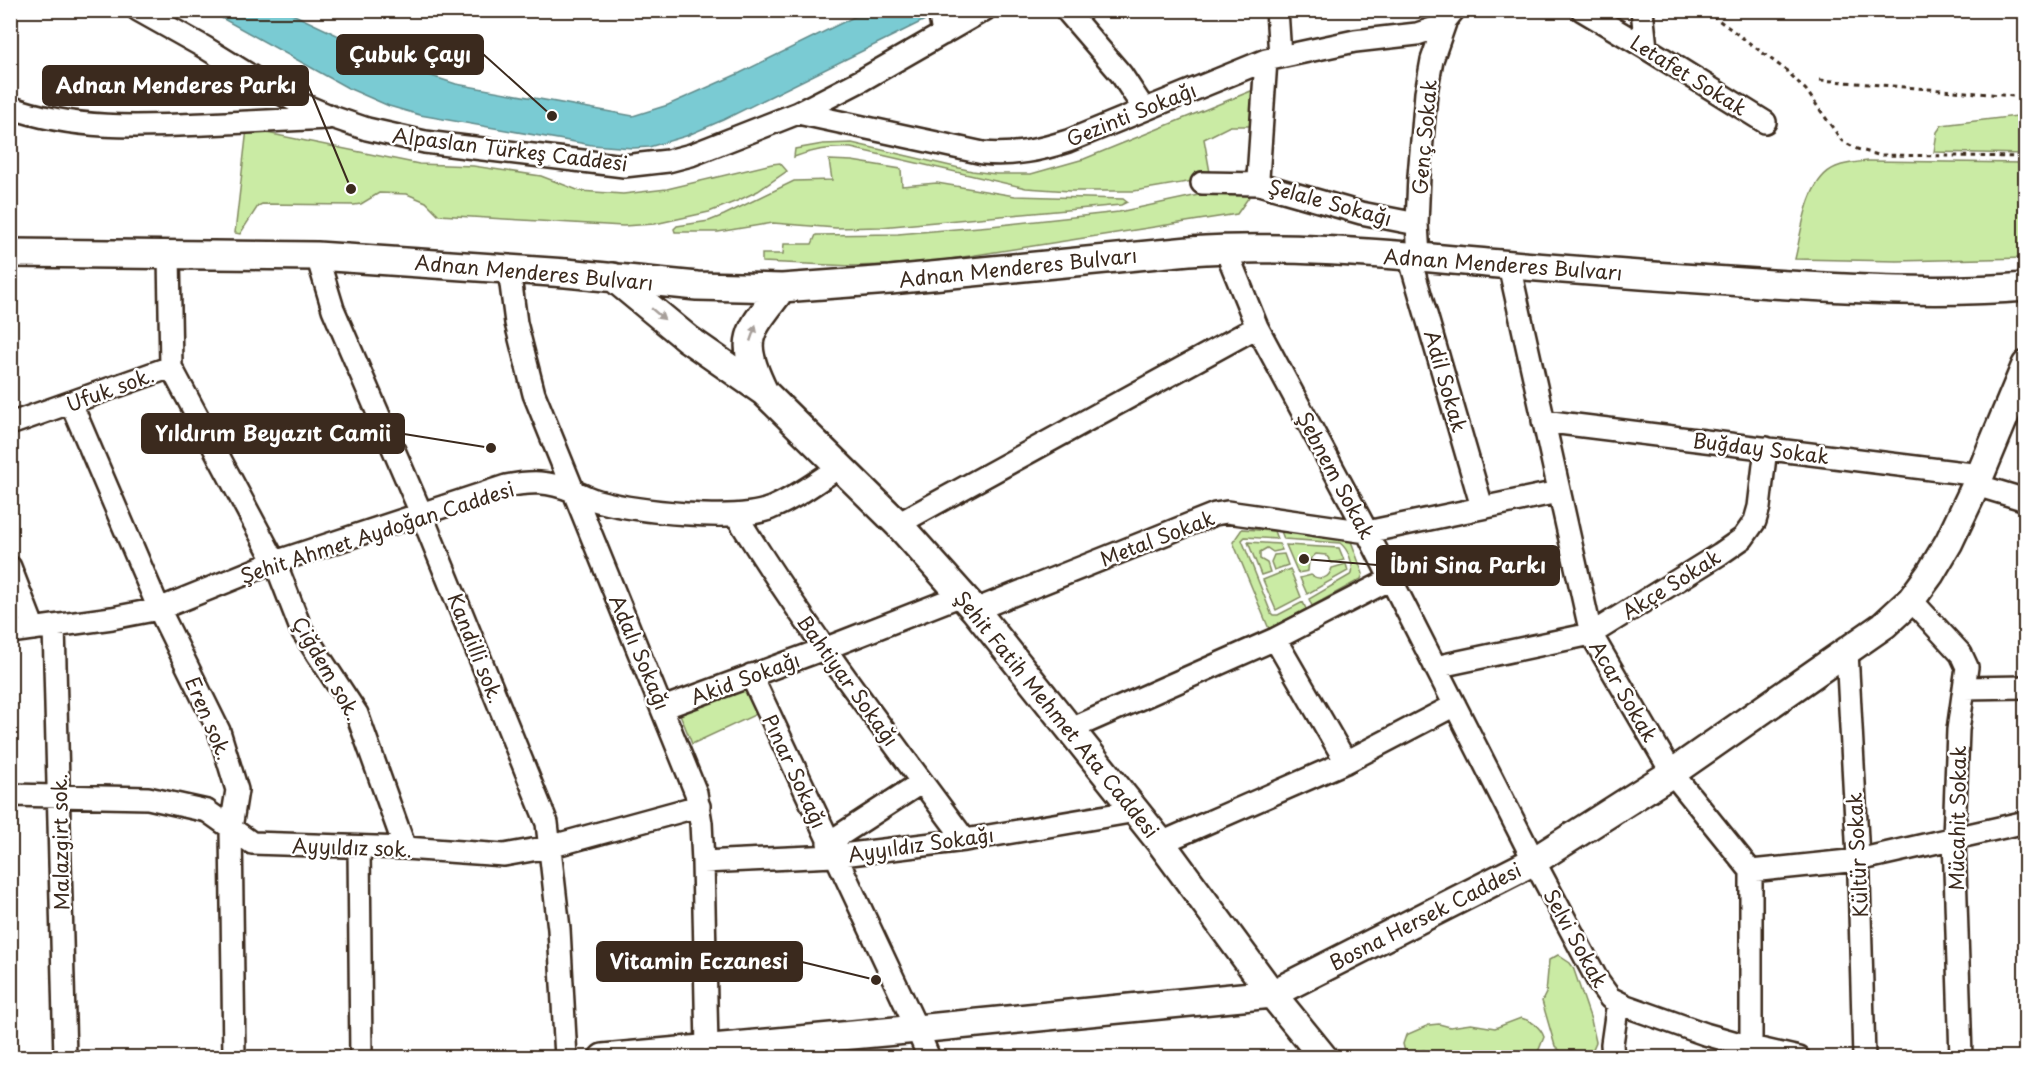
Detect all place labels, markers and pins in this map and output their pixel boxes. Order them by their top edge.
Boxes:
callout: Çubuk Çayı [337,35,483,74]
callout: Adnan Menderes Parkı [43,66,308,105]
callout: Yıldırım Beyazıt Camii [142,414,404,453]
callout: İbni Sina Parkı [1377,546,1559,585]
callout: Vitamin Eczanesi [597,942,802,981]

